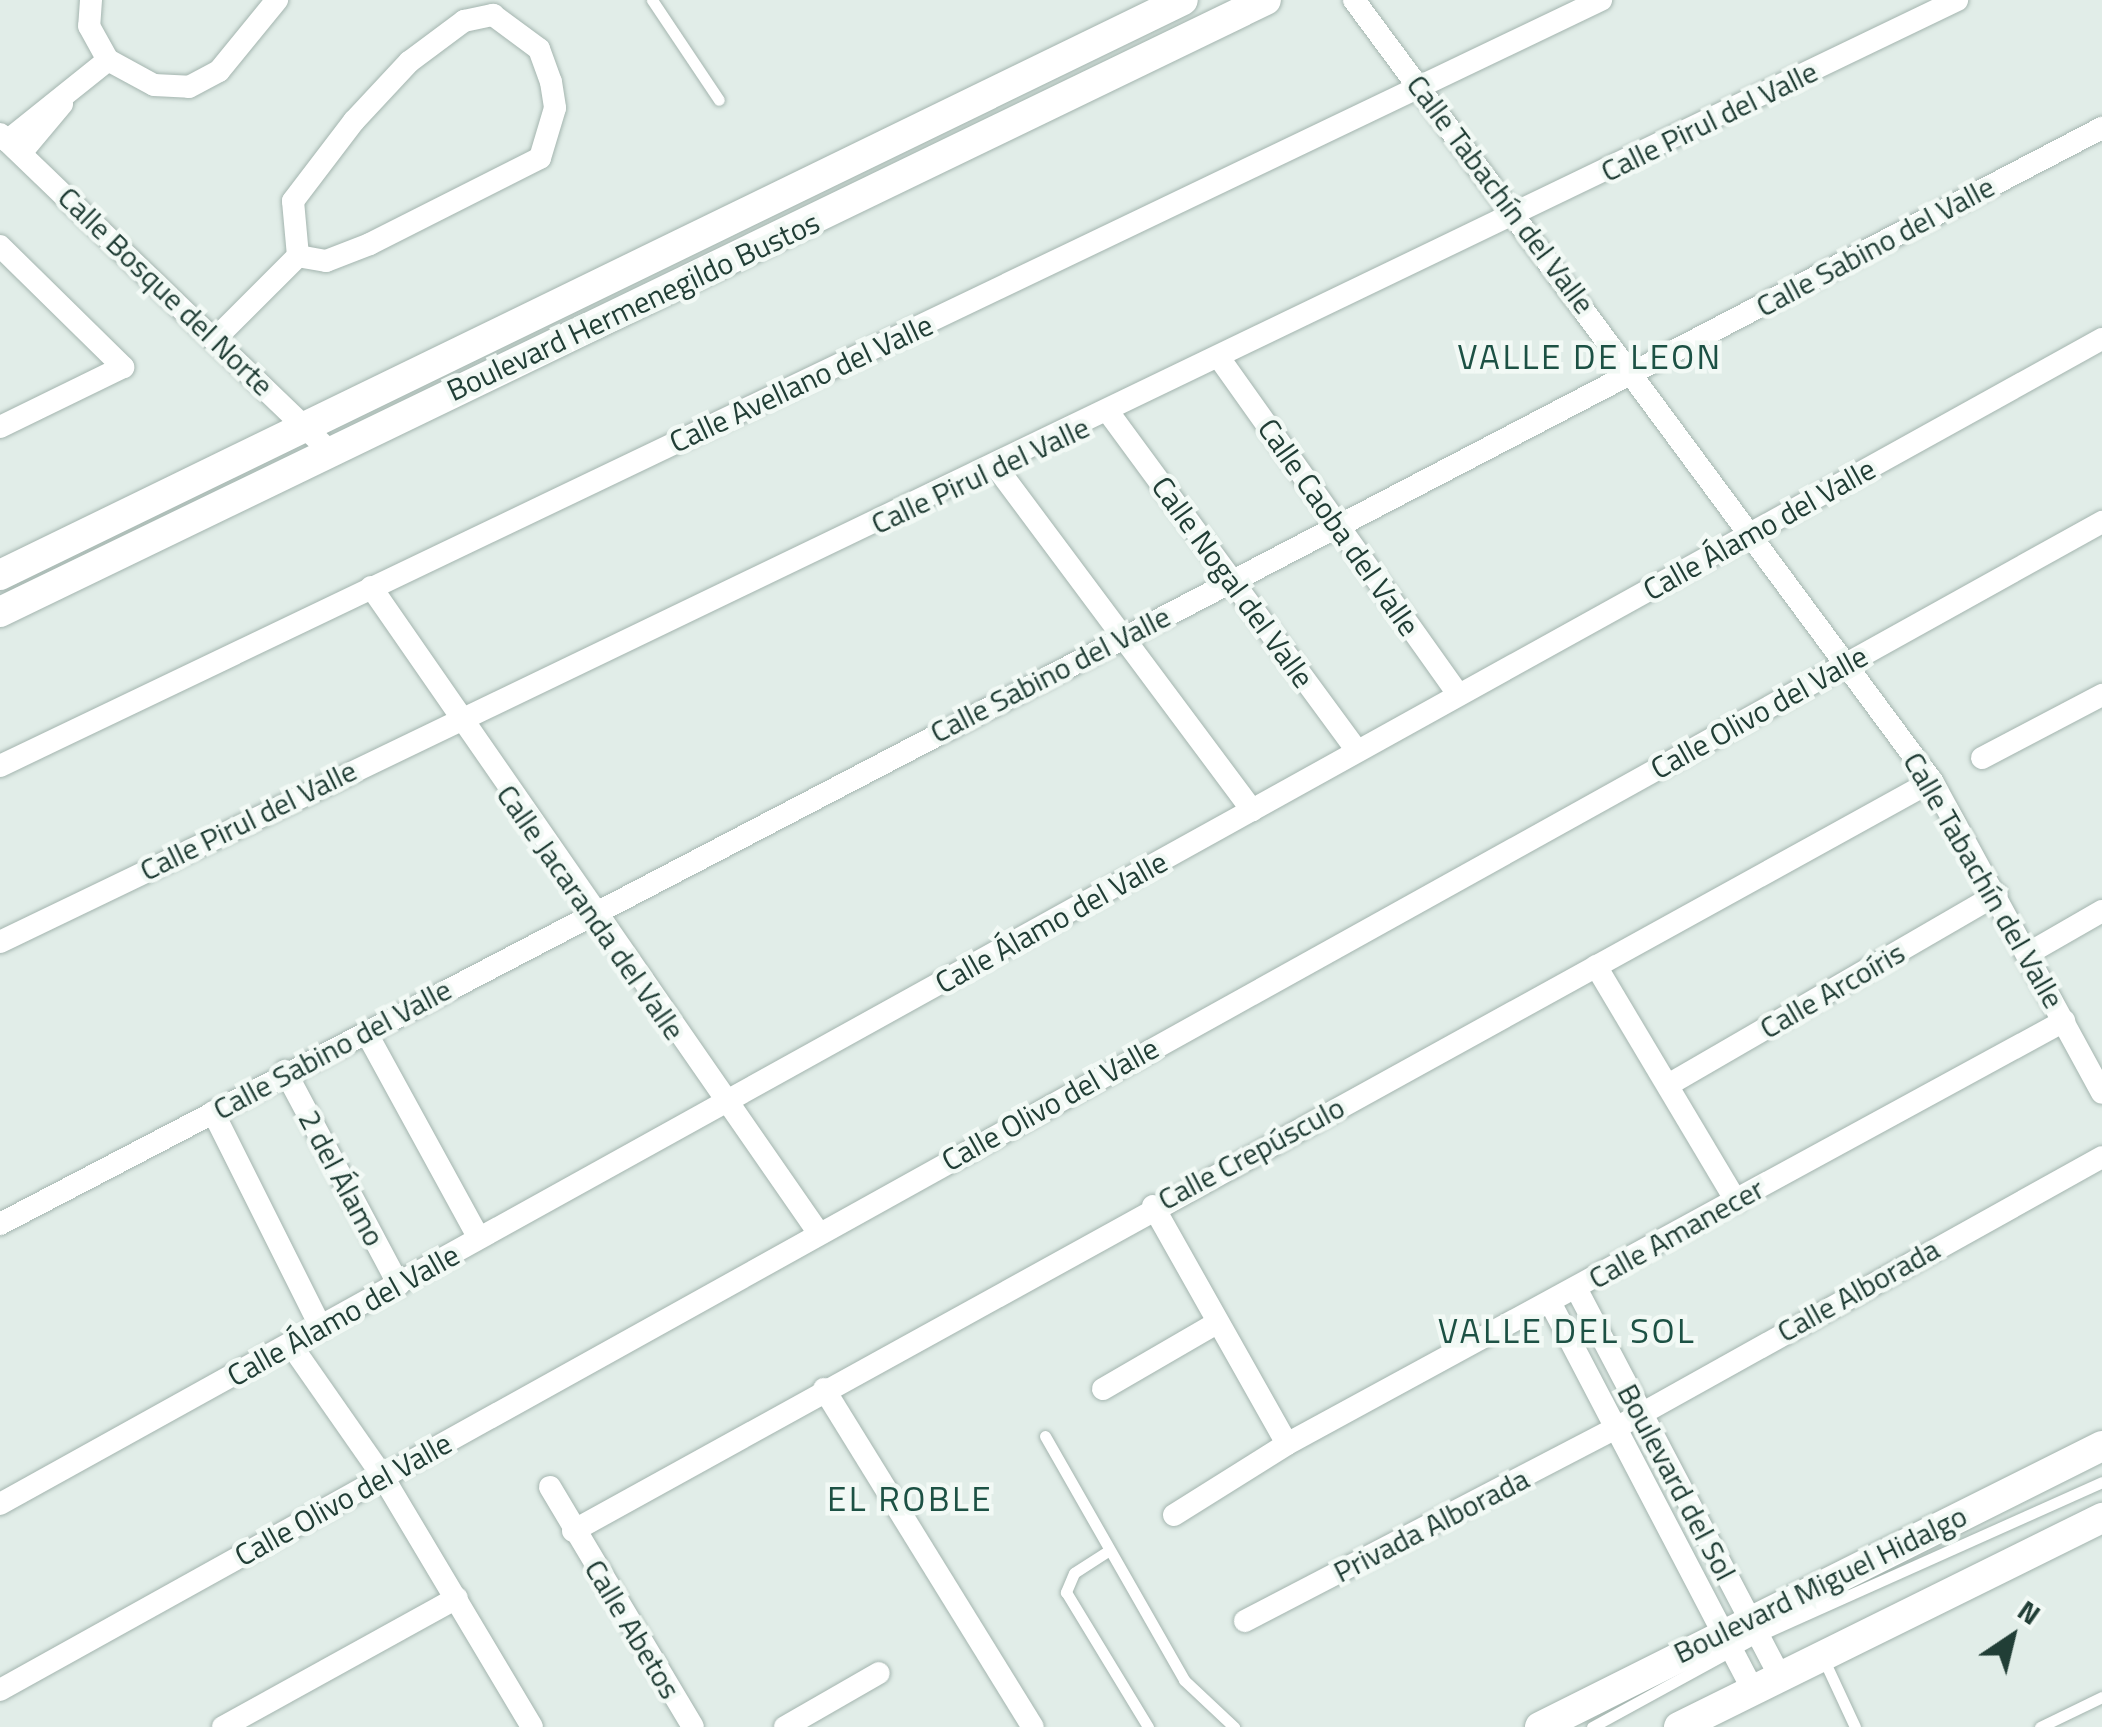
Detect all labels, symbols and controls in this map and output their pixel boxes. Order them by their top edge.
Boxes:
street label: Calle Pirul del Valle [1595,53,1823,189]
street label: Calle Tabachín del Valle [1399,68,1603,320]
street label: Calle Sabino del Valle [1750,168,2000,324]
street label: Calle Bosque del Norte [51,179,281,403]
street label: Boulevard Hermenegildo Bustos [441,204,825,408]
street label: Calle Avellano del Valle [664,306,938,460]
district label: VALLE DE LEON [1457,335,1723,377]
street label: Calle Pirul del Valle [865,409,1095,541]
street label: Calle Caoba del Valle [1251,411,1427,643]
street label: Calle Álamo del Valle [1637,450,1881,608]
street label: Calle Nogal del Valle [1144,469,1322,695]
street label: Calle Sabino del Valle [924,598,1176,750]
street label: Calle Olivo del Valle [1644,638,1874,786]
street label: Calle Tabachín del Valle [1896,746,2072,1014]
street label: Calle Pirul del Valle [134,752,362,888]
street label: Calle Jacaranda del Valle [489,778,693,1046]
street label: Calle Álamo del Valle [929,843,1173,1001]
street label: Calle Arcoíris [1753,934,1911,1046]
street label: Calle Sabino del Valle [207,971,457,1127]
street label: Calle Olivo del Valle [935,1030,1165,1178]
street label: Calle Crepúsculo [1152,1089,1350,1217]
street label: 2 del Álamo [291,1104,393,1252]
street label: Calle Amanecer [1582,1170,1770,1296]
street label: Calle Alborada [1771,1231,1945,1349]
street label: Calle Álamo del Valle [221,1236,465,1394]
district label: VALLE DEL SOL [1438,1309,1696,1351]
street label: Boulevard del Sol [1610,1378,1744,1586]
street label: Calle Olivo del Valle [228,1425,458,1573]
street label: Privada Alborada [1327,1460,1535,1590]
district label: EL ROBLE [827,1477,993,1519]
street label: Boulevard Miguel Hidalgo [1668,1497,1972,1671]
street label: Calle Abetos [577,1553,689,1705]
north arrow [1962,1587,2062,1687]
text: N [2009,1589,2050,1635]

